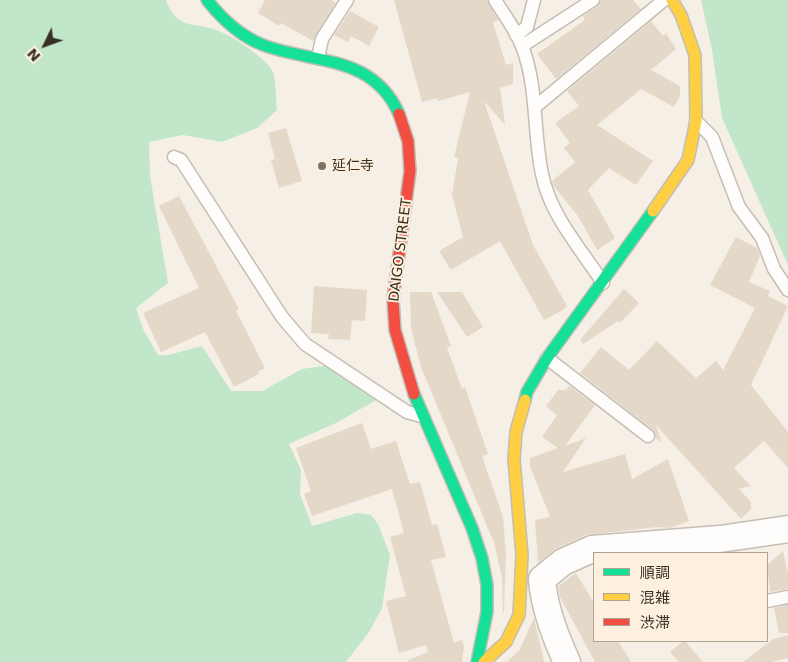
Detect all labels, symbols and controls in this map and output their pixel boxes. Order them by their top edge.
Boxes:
north arrow [20,20,70,70]
text: N [24,45,44,65]
place label: 延仁寺 [332,158,374,174]
marker: 延仁寺 [316,160,328,172]
street label: DAIGO STREET [386,197,416,303]
legend [593,552,768,642]
text: 順調 [640,564,670,582]
text: 混雑 [640,589,670,607]
text: 渋滞 [640,614,670,632]

